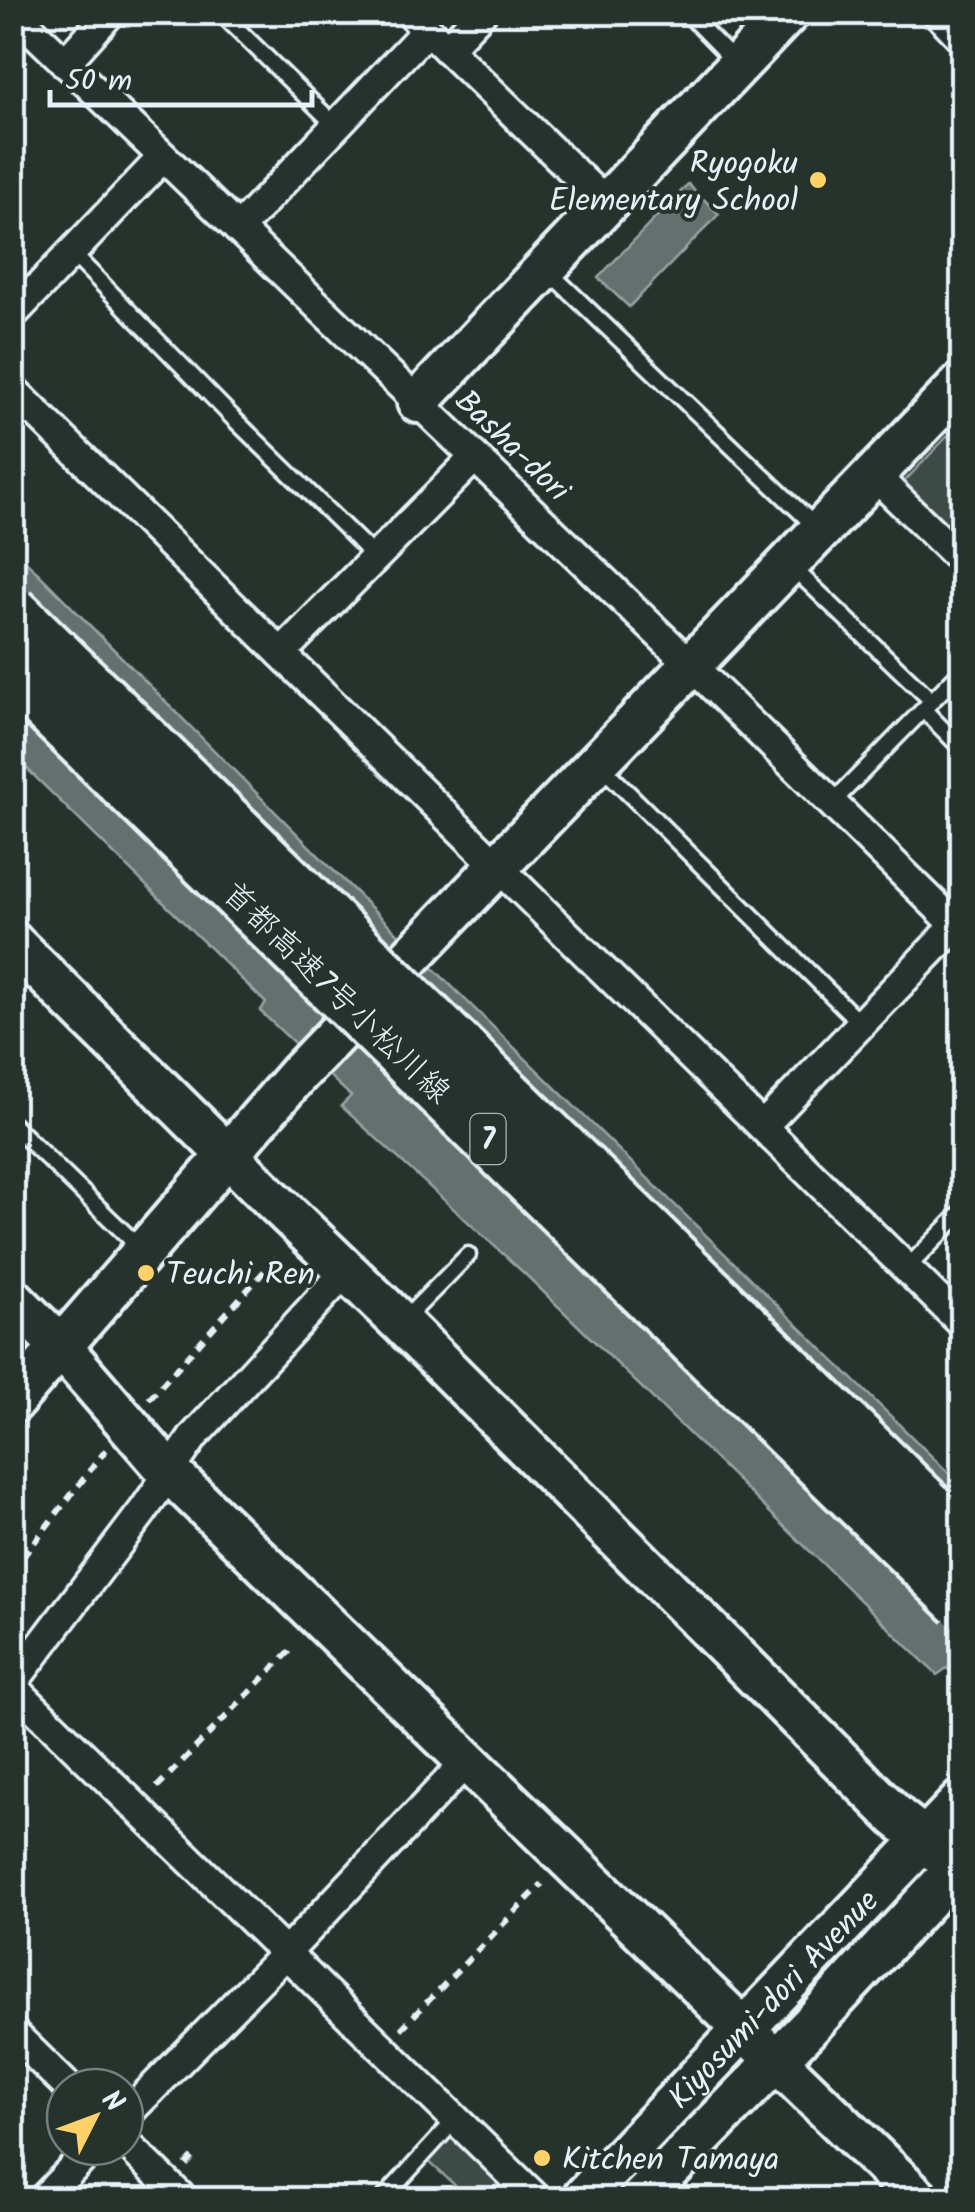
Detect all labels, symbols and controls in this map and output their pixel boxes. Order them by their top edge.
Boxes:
scale bar [50,45,312,107]
text: 50 m [65,58,132,106]
place label: Ryogoku Elementary School [549,139,798,227]
marker: Ryogoku Elementary School [807,169,829,191]
street label: Basha-dori [442,378,582,516]
street label: 首都高速7号小松川線 [209,870,462,1117]
road number: 7 [470,1114,506,1164]
place label: Teuchi Ren [166,1250,315,1301]
marker: Teuchi Ren [135,1262,157,1284]
street label: Kiyosumi-dori Avenue [657,1878,893,2123]
north arrow [45,2067,145,2167]
text: N [89,2080,135,2124]
place label: Kitchen Tamaya [562,2135,779,2186]
marker: Kitchen Tamaya [531,2147,553,2169]

